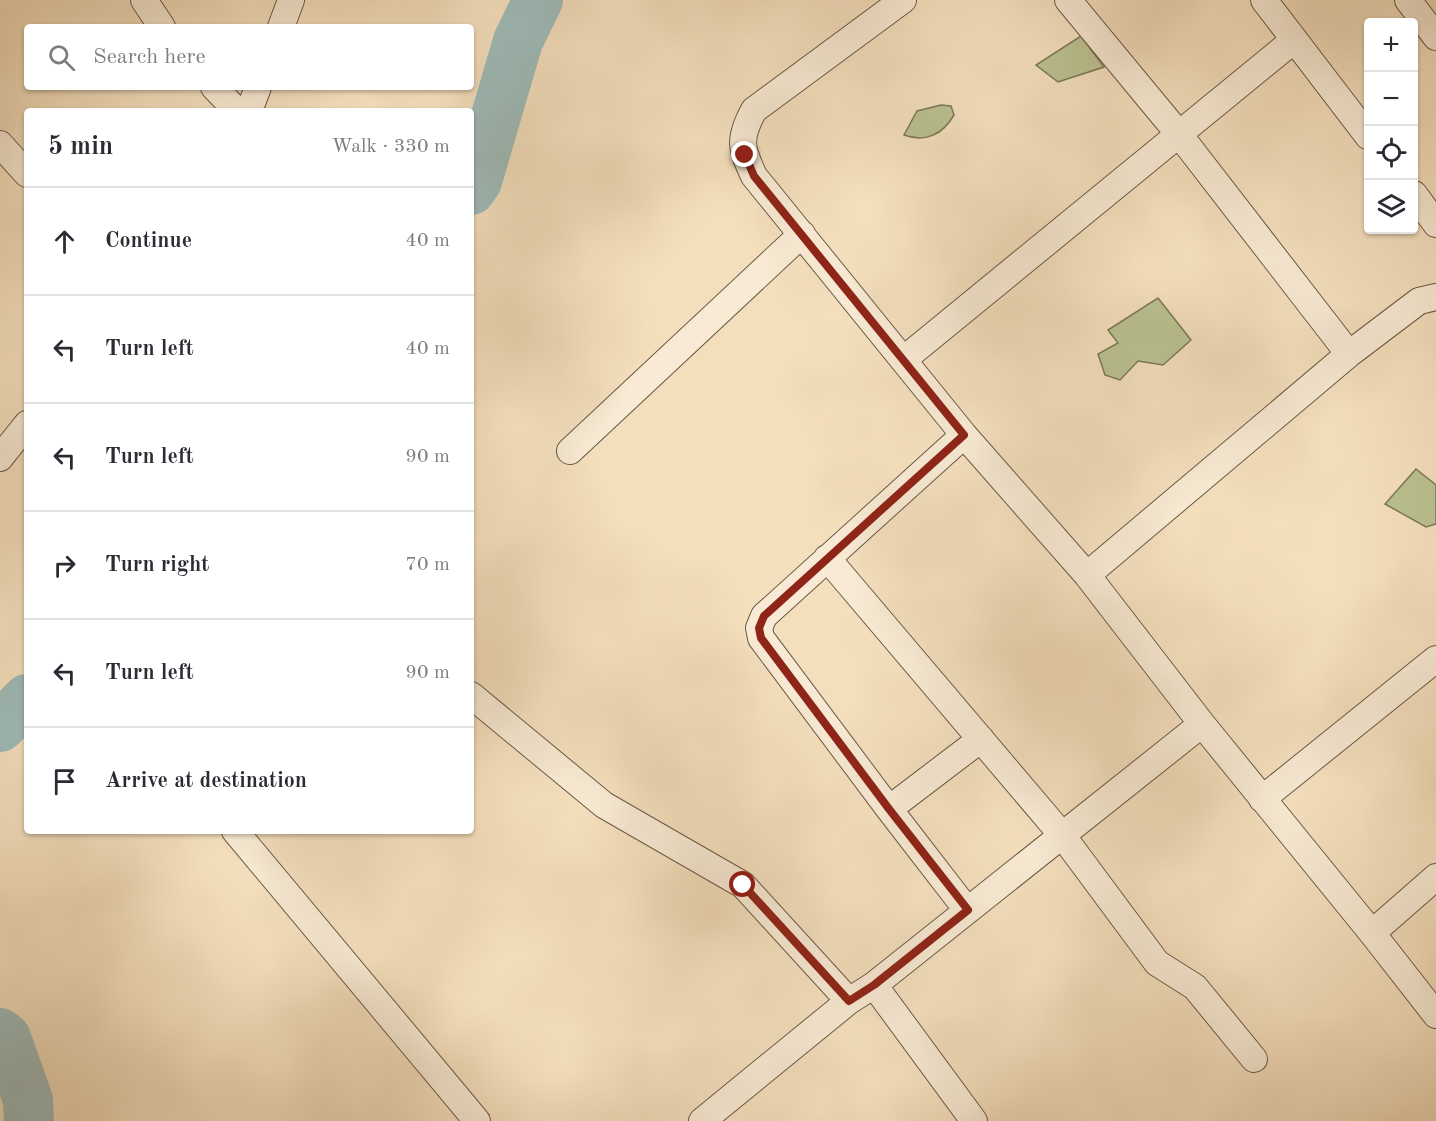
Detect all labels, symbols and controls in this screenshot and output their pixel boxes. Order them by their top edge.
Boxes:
map controls [1364,18,1418,234]
button: + [1364,18,1418,72]
search box [24,24,474,90]
icon: search [45,41,78,74]
text: Search here [93,46,206,68]
button: − [1364,72,1418,126]
button: locate [1364,126,1418,180]
text: 5 min [48,134,113,160]
text: Walk · 330 m [331,137,450,157]
route end [731,141,757,167]
button: layers [1364,180,1418,234]
icon: ahead [48,225,81,258]
text: Continue [105,230,192,252]
text: 40 m [405,231,450,251]
icon: left [48,333,81,366]
text: Turn left [105,338,194,360]
text: 40 m [405,339,450,359]
icon: left [48,441,81,474]
text: Turn left [105,446,194,468]
text: 90 m [405,447,450,467]
icon: right [48,549,81,582]
text: Turn right [105,554,209,576]
text: 70 m [405,555,450,575]
icon: left [48,657,81,690]
text: Turn left [105,662,194,684]
text: 90 m [405,663,450,683]
icon: arrive [48,765,81,798]
text: Arrive at destination [105,770,307,792]
route start [729,871,755,897]

